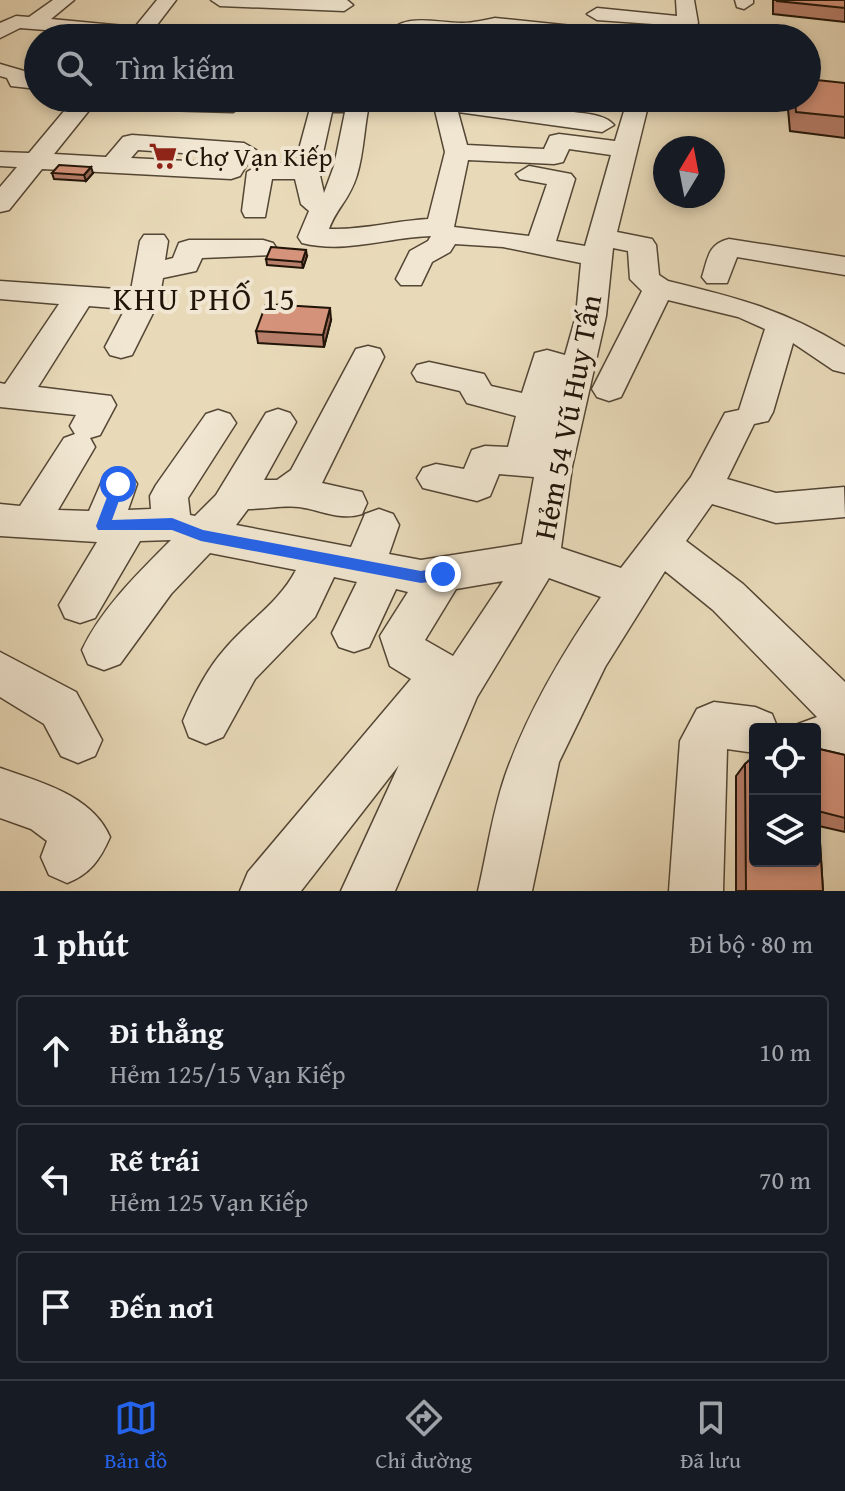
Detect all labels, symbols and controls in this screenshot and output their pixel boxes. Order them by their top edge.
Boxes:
search box [24,24,821,112]
icon: search [52,46,96,90]
text: Tìm kiếm [116,46,235,90]
north arrow [653,136,725,208]
place label: Chợ Vạn Kiếp [185,137,332,176]
supermarket icon: Chợ Vạn Kiếp [148,141,178,171]
district label: KHU PHỐ 15 [113,275,297,322]
street label: Hẻm 54 Vũ Huy Tấn [522,291,612,543]
route start [100,466,136,502]
route end [425,556,461,592]
map controls [749,723,821,867]
button: locate [749,723,821,795]
button: layers [749,795,821,867]
text: 1 phút [32,919,129,968]
text: Đi bộ · 80 m [690,924,813,963]
text: Đi thẳng [110,1010,223,1054]
icon: ahead [34,1029,78,1073]
text: 10 m [759,1032,811,1071]
text: Hẻm 125/15 Vạn Kiếp [110,1054,346,1093]
text: Rẽ trái [110,1138,200,1182]
icon: left [34,1157,78,1201]
text: 70 m [759,1160,811,1199]
text: Hẻm 125 Vạn Kiếp [110,1182,308,1221]
icon: arrive [34,1285,78,1329]
text: Đến nơi [110,1285,214,1329]
tab: Bản đồ [104,1396,167,1476]
tab: Chỉ đường [375,1396,472,1476]
tab: Đã lưu [680,1396,741,1476]

